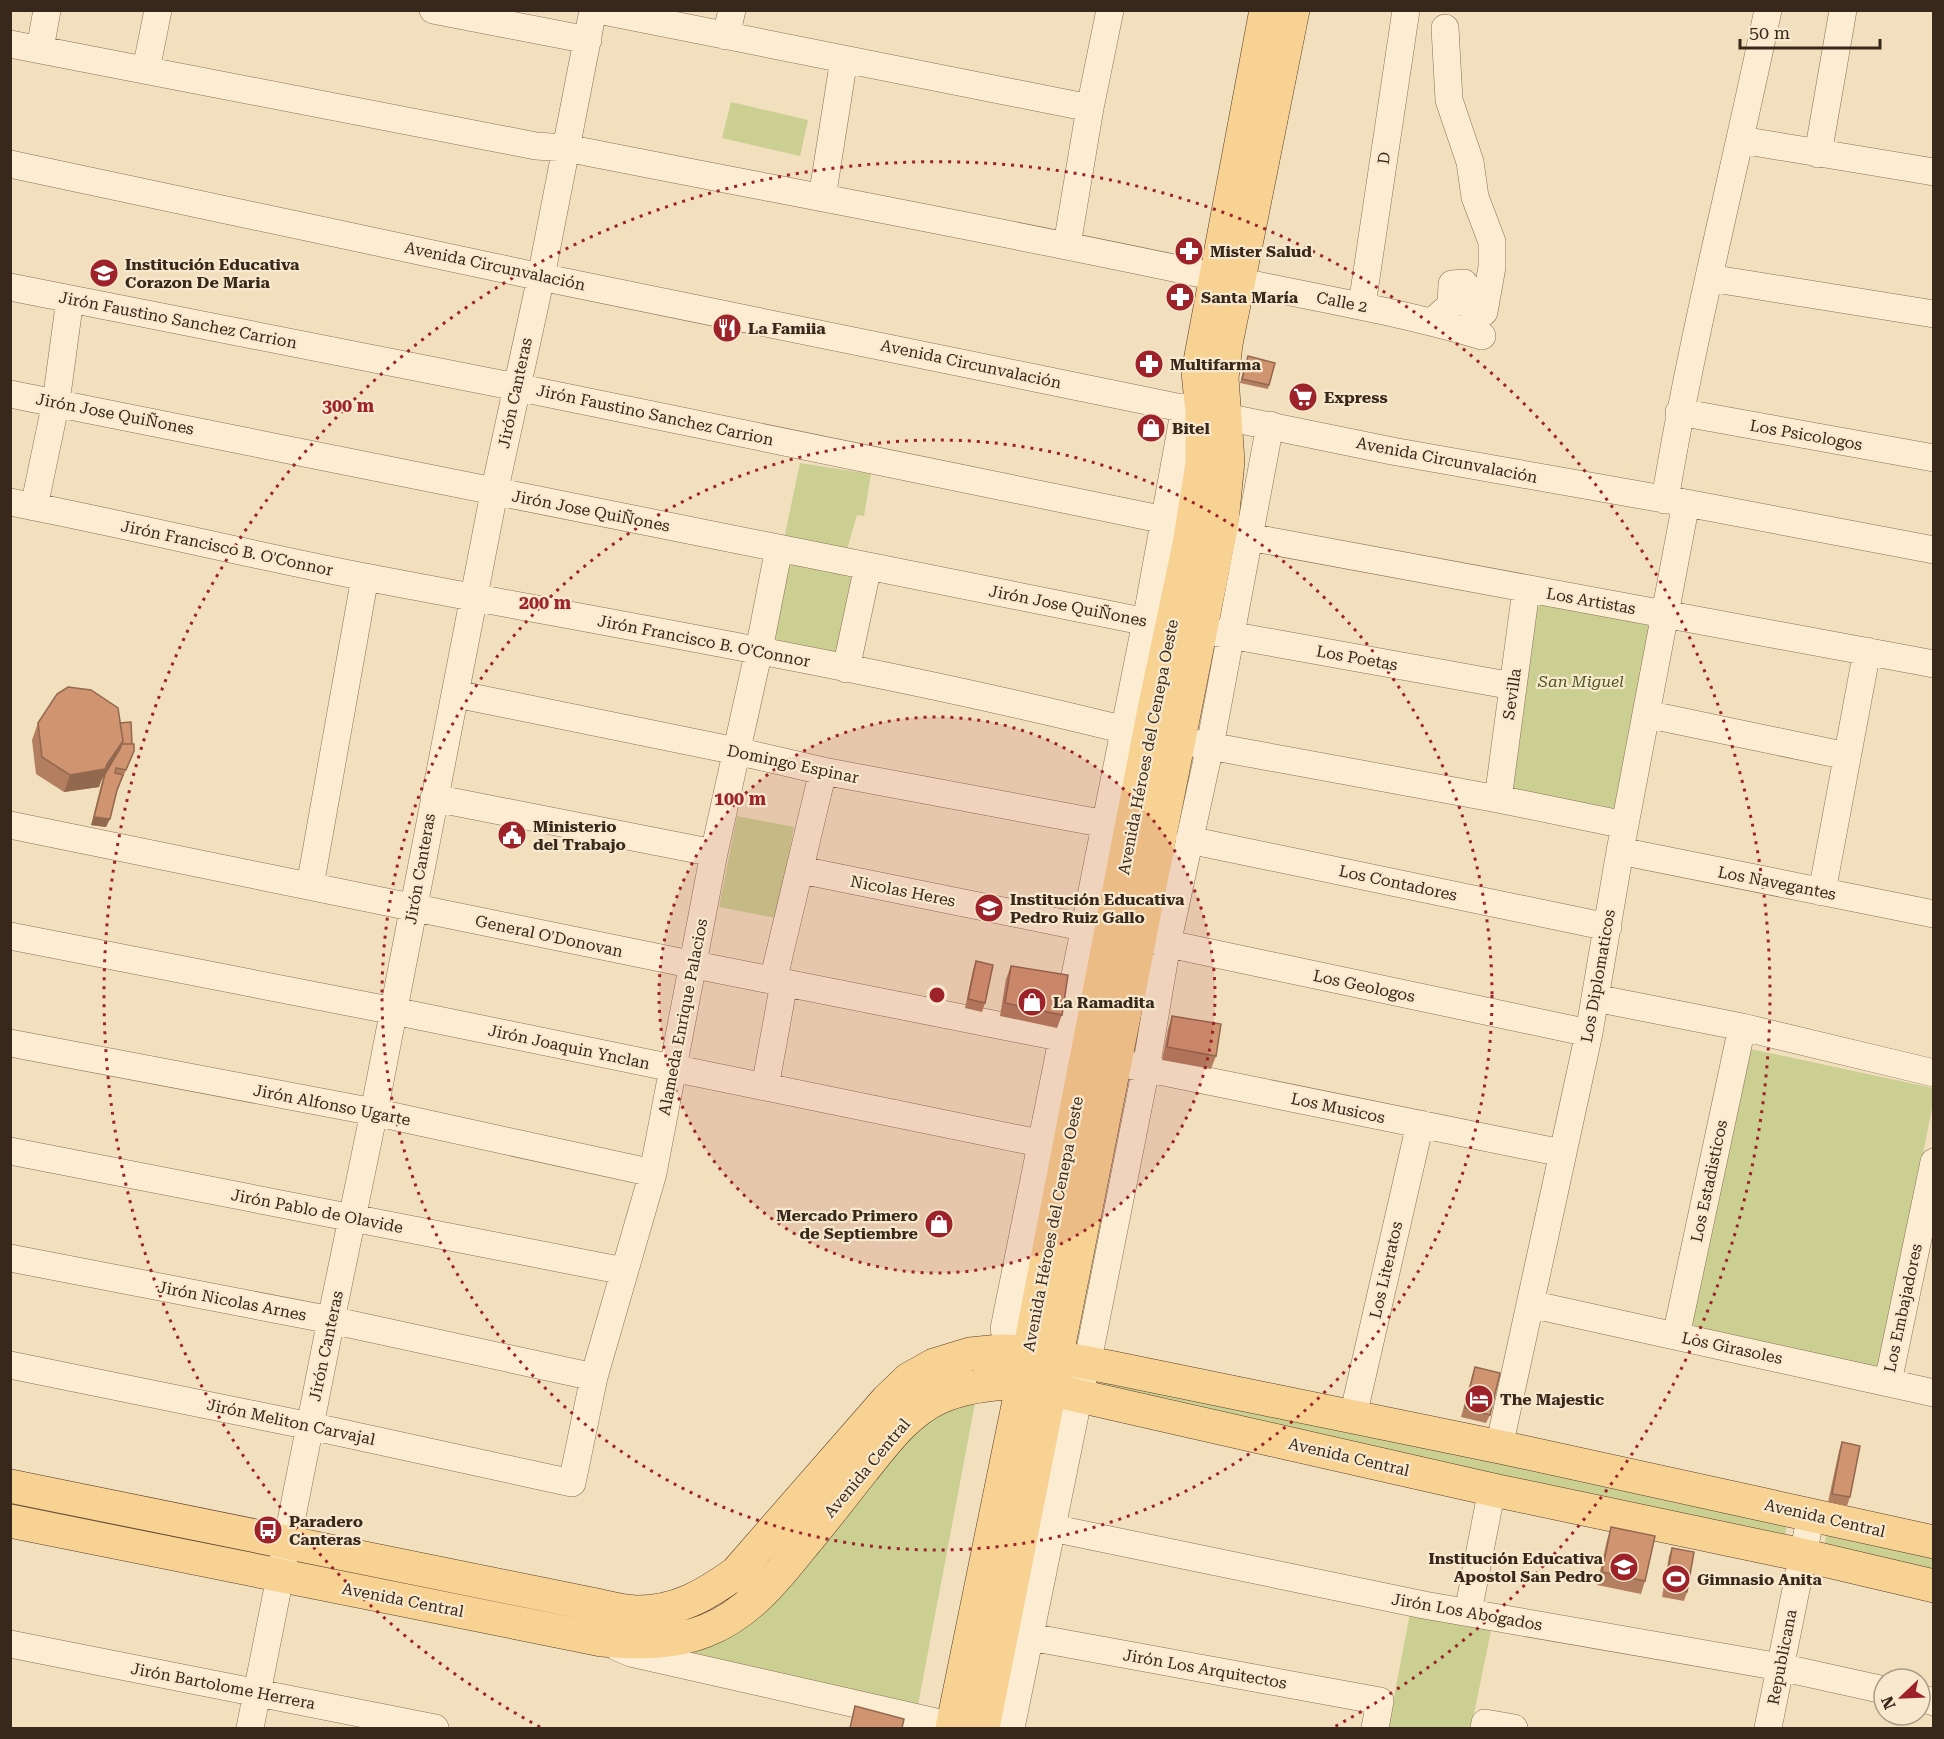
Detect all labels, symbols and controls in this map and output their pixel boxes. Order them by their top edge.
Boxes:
scale bar [1740,12,1880,50]
text: 50 m [1749,22,1790,43]
street label: D [1374,150,1394,166]
pharmacy icon: Mister Salud [1173,235,1205,267]
street label: Avenida Circunvalación [403,238,587,294]
place label: Mister Salud [1210,242,1312,261]
place label: Institución Educativa Corazon De Maria [125,255,300,292]
school or university icon: Institución Educativa Corazon De Maria [88,257,120,289]
pharmacy icon: Santa María [1164,281,1196,313]
street label: Jirón Faustino Sanchez Carrion [57,288,299,352]
place label: Santa María [1201,288,1299,307]
street label: Calle 2 [1315,288,1369,316]
restaurant icon: La Famiia [711,312,743,344]
place label: La Famiia [748,319,826,338]
street label: Jirón Canteras [494,336,536,450]
street label: Avenida Circunvalación [879,336,1063,392]
pharmacy icon: Multifarma [1133,348,1165,380]
place label: Multifarma [1170,355,1262,374]
street label: Jirón Faustino Sanchez Carrion [535,381,775,449]
supermarket icon: Express [1287,381,1319,413]
place label: Express [1324,388,1388,407]
street label: Jirón Jose QuiÑones [34,389,196,439]
text: 300 m [322,395,375,416]
shop icon: Bitel [1135,412,1167,444]
street label: Los Psicologos [1748,416,1864,454]
place label: Bitel [1172,419,1210,438]
street label: Avenida Circunvalación [1355,433,1539,487]
street label: Jirón Jose QuiÑones [510,486,672,536]
street label: Jirón Francisco B. O'Connor [119,516,335,580]
street label: Jirón Jose QuiÑones [987,581,1149,631]
street label: Los Artistas [1545,584,1638,618]
text: 200 m [519,592,572,613]
street label: Jirón Francisco B. O'Connor [596,611,812,671]
street label: Avenida Héroes del Cenepa Oeste [1114,618,1182,876]
street label: Los Poetas [1315,642,1399,675]
street label: Sevilla [1499,667,1525,721]
park label: San Miguel [1537,672,1624,691]
street label: Domingo Espinar [726,741,861,787]
text: 100 m [714,788,767,809]
street label: Jirón Canteras [401,812,439,926]
place label: Ministerio del Trabajo [533,817,626,854]
public building icon: Ministerio del Trabajo [496,819,528,851]
street label: Los Contadores [1337,861,1459,905]
street label: Los Navegantes [1716,862,1838,904]
street label: Nicolas Heres [849,871,958,911]
place label: Institución Educativa Pedro Ruiz Gallo [1010,890,1185,927]
school or university icon: Institución Educativa Pedro Ruiz Gallo [973,892,1005,924]
street label: Los Diplomaticos [1577,908,1619,1044]
street label: General O'Donovan [473,911,625,961]
street label: Alameda Enrique Palacios [655,917,711,1117]
street label: Los Geologos [1311,966,1417,1006]
centre of rings [927,985,947,1005]
shop icon: La Ramadita [1016,986,1048,1018]
place label: La Ramadita [1053,993,1155,1012]
street label: Jirón Joaquin Ynclan [486,1021,652,1073]
street label: Jirón Alfonso Ugarte [252,1080,412,1130]
street label: Los Musicos [1289,1089,1387,1127]
street label: Avenida Héroes del Cenepa Oeste [1019,1095,1087,1353]
street label: Los Estadisticos [1687,1118,1731,1244]
street label: Jirón Pablo de Olavide [229,1185,405,1237]
place label: Mercado Primero de Septiembre [776,1206,918,1243]
shop icon: Mercado Primero de Septiembre [923,1208,955,1240]
street label: Los Literatos [1366,1219,1407,1320]
street label: Los Embajadores [1880,1242,1926,1374]
street label: Jirón Nicolas Arnes [156,1277,308,1325]
street label: Jirón Canteras [305,1289,347,1403]
street label: Los Girasoles [1680,1328,1785,1368]
hotel icon: The Majestic [1463,1383,1495,1415]
place label: The Majestic [1500,1390,1604,1409]
street label: Jirón Meliton Carvajal [205,1395,377,1449]
street label: Avenida Central [820,1415,914,1521]
street label: Avenida Central [1287,1434,1411,1480]
street label: Avenida Central [1763,1495,1887,1541]
place label: Paradero Canteras [289,1512,363,1549]
bus stop icon: Paradero Canteras [252,1514,284,1546]
place label: Institución Educativa Apostol San Pedro [1429,1549,1604,1586]
school or university icon: Institución Educativa Apostol San Pedro [1608,1551,1640,1583]
sports icon: Gimnasio Anita [1660,1563,1692,1595]
place label: Gimnasio Anita [1697,1570,1822,1589]
street label: Avenida Central [341,1579,465,1621]
street label: Jirón Los Abogados [1390,1589,1544,1635]
street label: Republicana [1763,1607,1801,1706]
street label: Jirón Los Arquitectos [1122,1645,1289,1693]
street label: Jirón Bartolome Herrera [129,1659,317,1713]
north arrow [1872,1667,1932,1727]
text: N [1877,1693,1900,1712]

